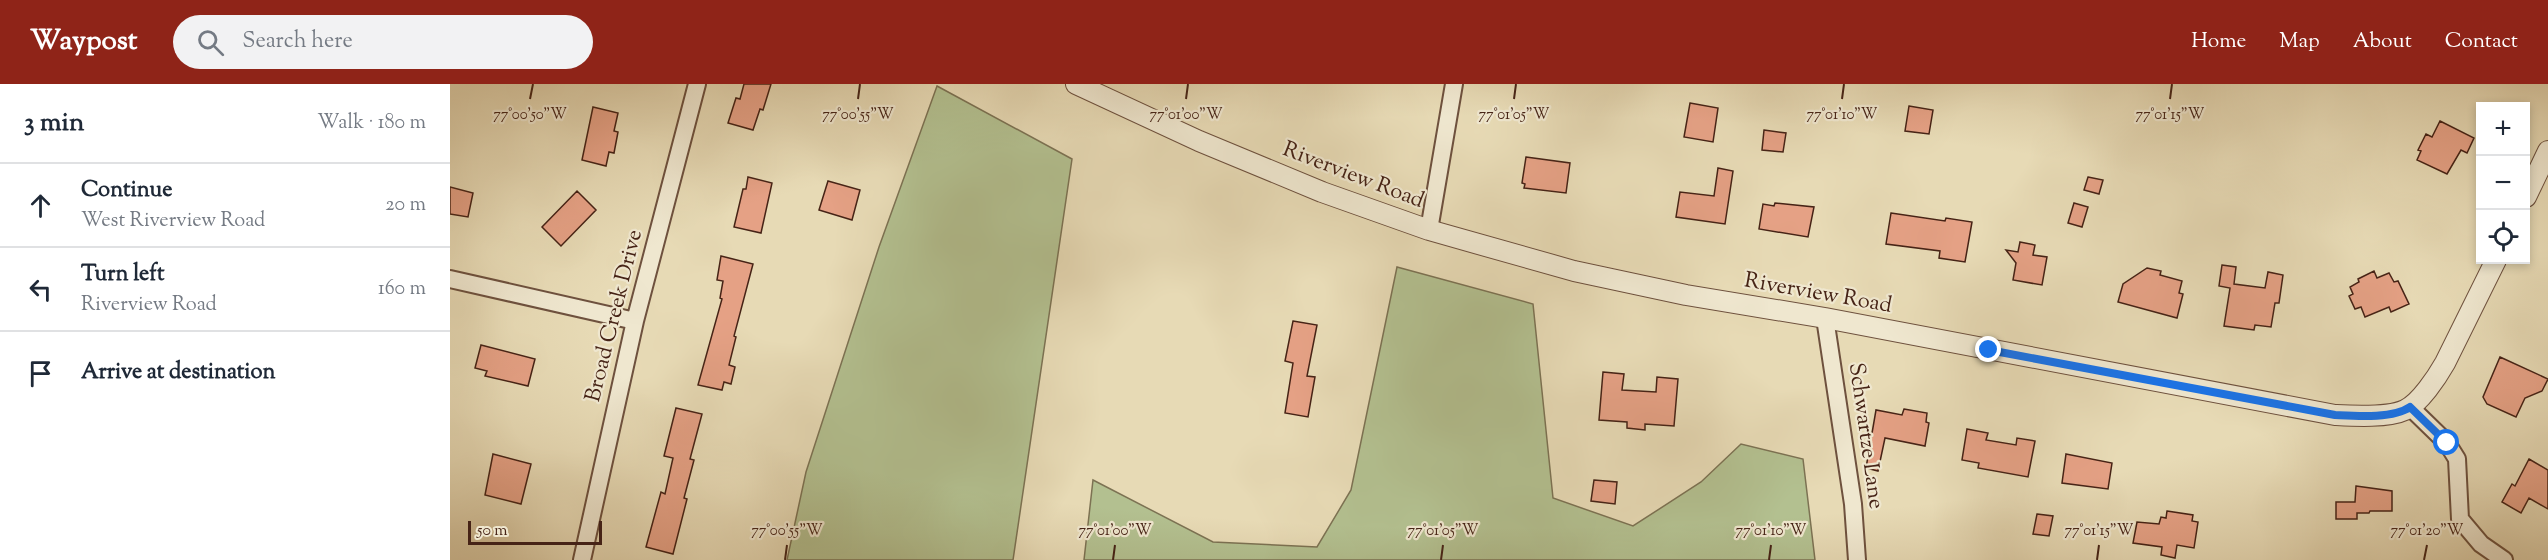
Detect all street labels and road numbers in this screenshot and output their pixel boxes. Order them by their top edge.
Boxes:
street label: Riverview Road [1277,134,1429,218]
street label: Broad Creek Drive [578,226,652,406]
street label: Riverview Road [1742,265,1894,323]
street label: Schwartze Lane [1839,361,1891,511]

